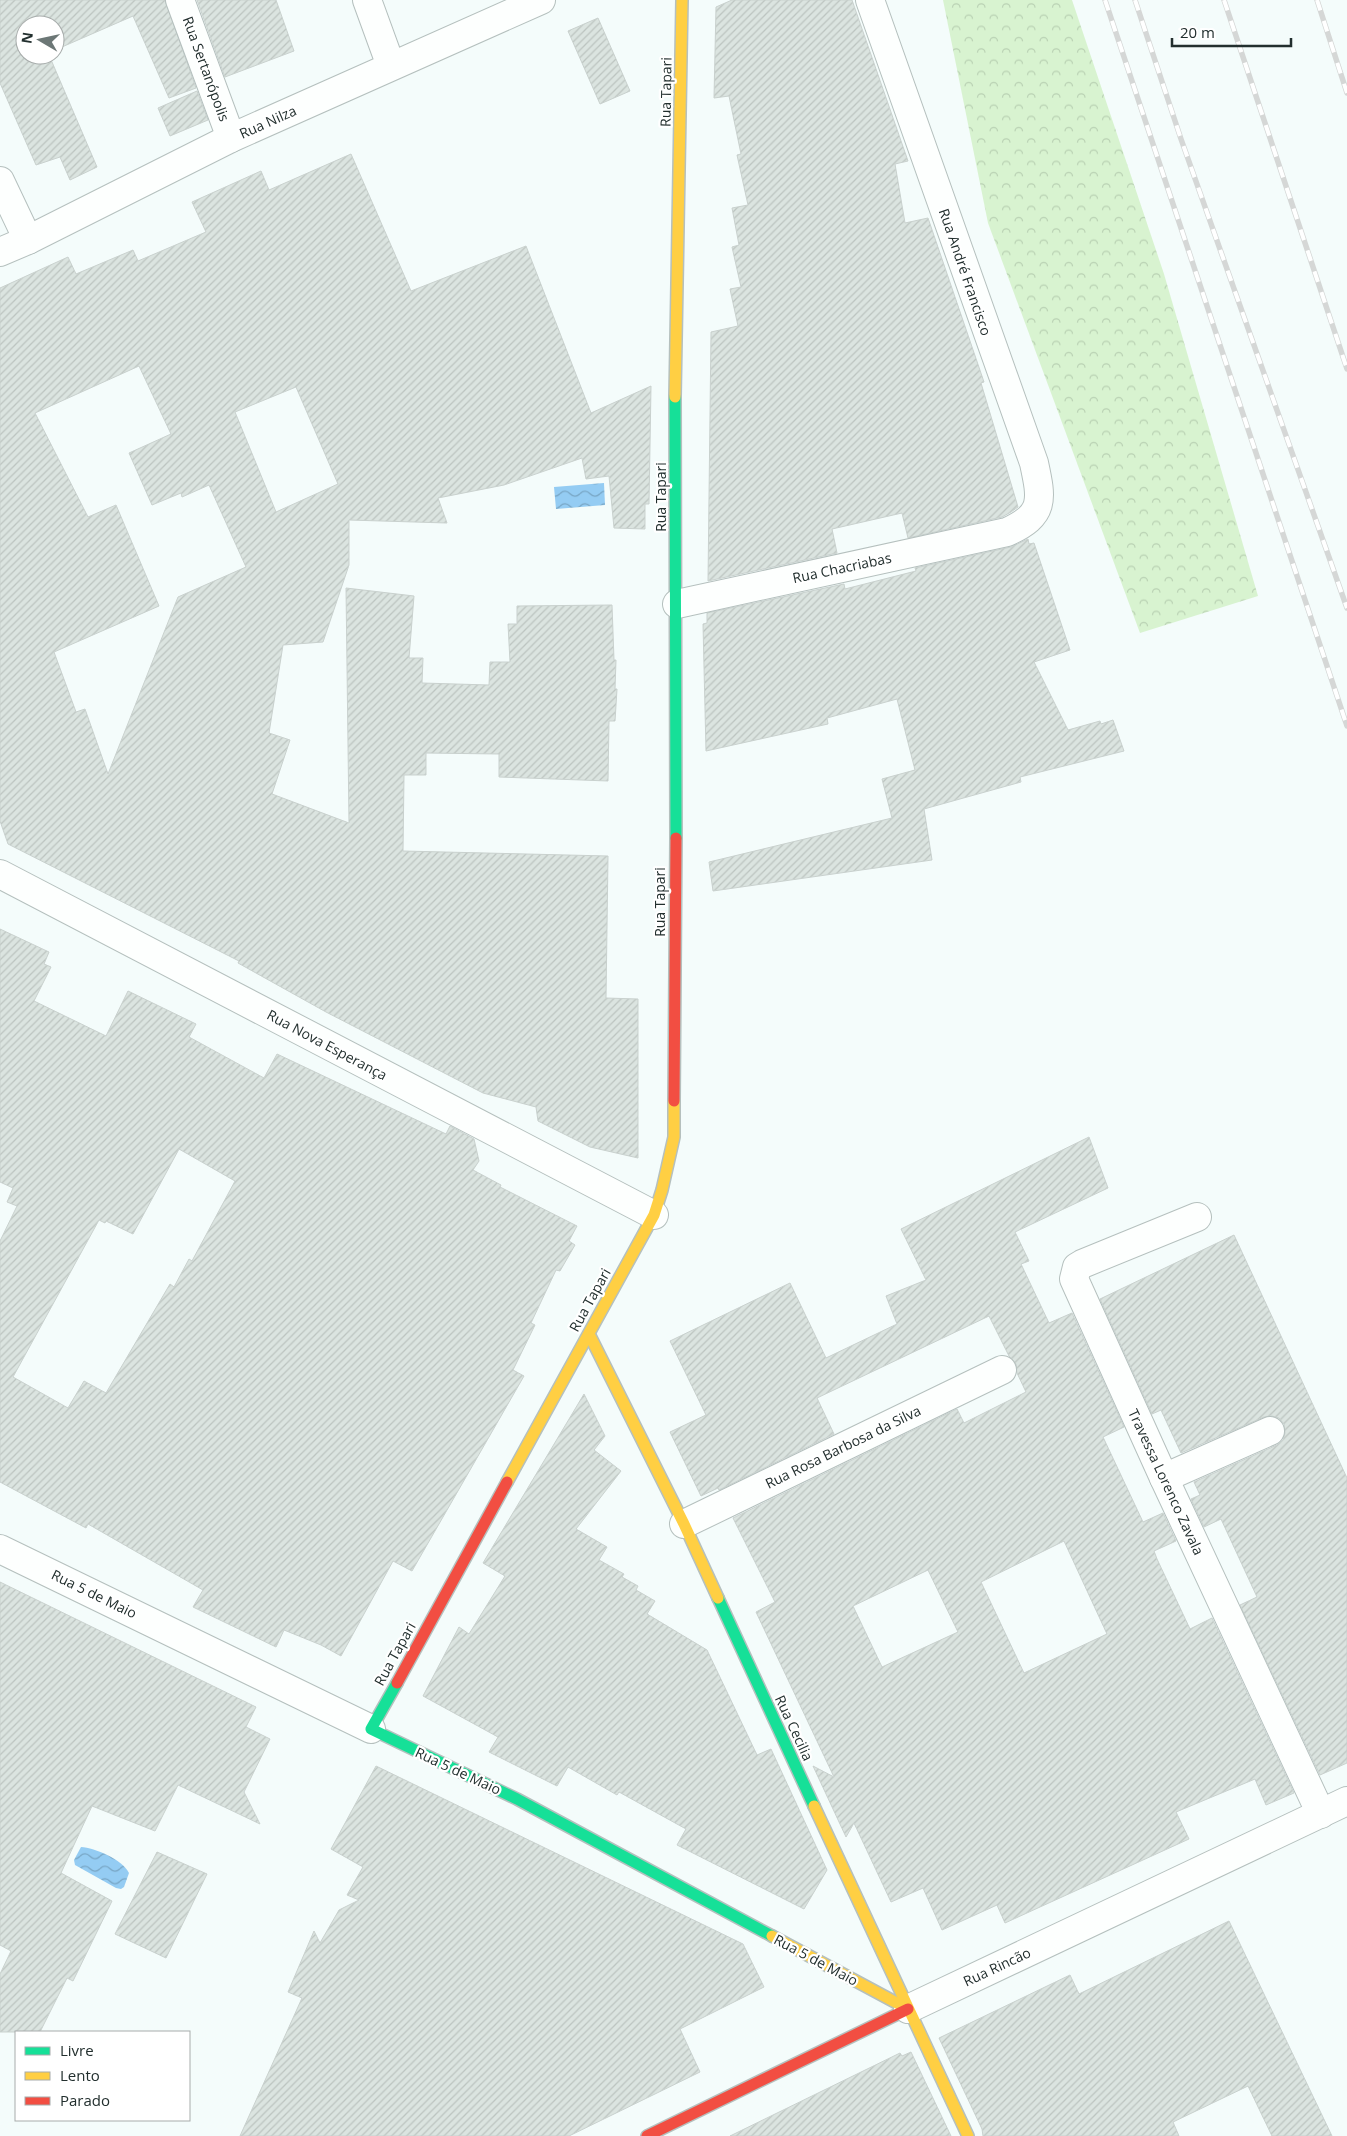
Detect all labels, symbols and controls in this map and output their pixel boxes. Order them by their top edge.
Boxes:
street label: Rua Sertanópolis [179,14,234,124]
north arrow [15,15,65,65]
scale bar [1172,15,1291,47]
text: 20 m [1180,22,1215,42]
text: N [16,31,37,45]
street label: Rua Tapari [655,57,676,127]
street label: Rua Nilza [236,101,299,143]
street label: Rua André Francisco [935,206,996,338]
street label: Rua Tapari [651,462,670,532]
street label: Rua Chacriabas [791,548,893,587]
street label: Rua Tapari [650,867,669,937]
street label: Rua Nova Esperança [264,1005,391,1084]
street label: Rua Tapari [564,1265,615,1335]
street label: Rua Rosa Barbosa da Silva [762,1401,924,1493]
street label: Travessa Lorenco Zavala [1124,1406,1209,1558]
street label: Rua 5 de Maio [48,1565,140,1622]
street label: Rua Tapari [369,1619,420,1689]
street label: Rua Cecilia [771,1692,818,1764]
street label: Rua 5 de Maio [412,1742,504,1799]
street label: Rua 5 de Maio [771,1929,862,1990]
street label: Rua Rincão [960,1943,1034,1990]
legend [15,2031,190,2121]
text: Livre [60,2040,94,2060]
text: Lento [60,2065,100,2085]
text: Parado [60,2090,110,2110]

